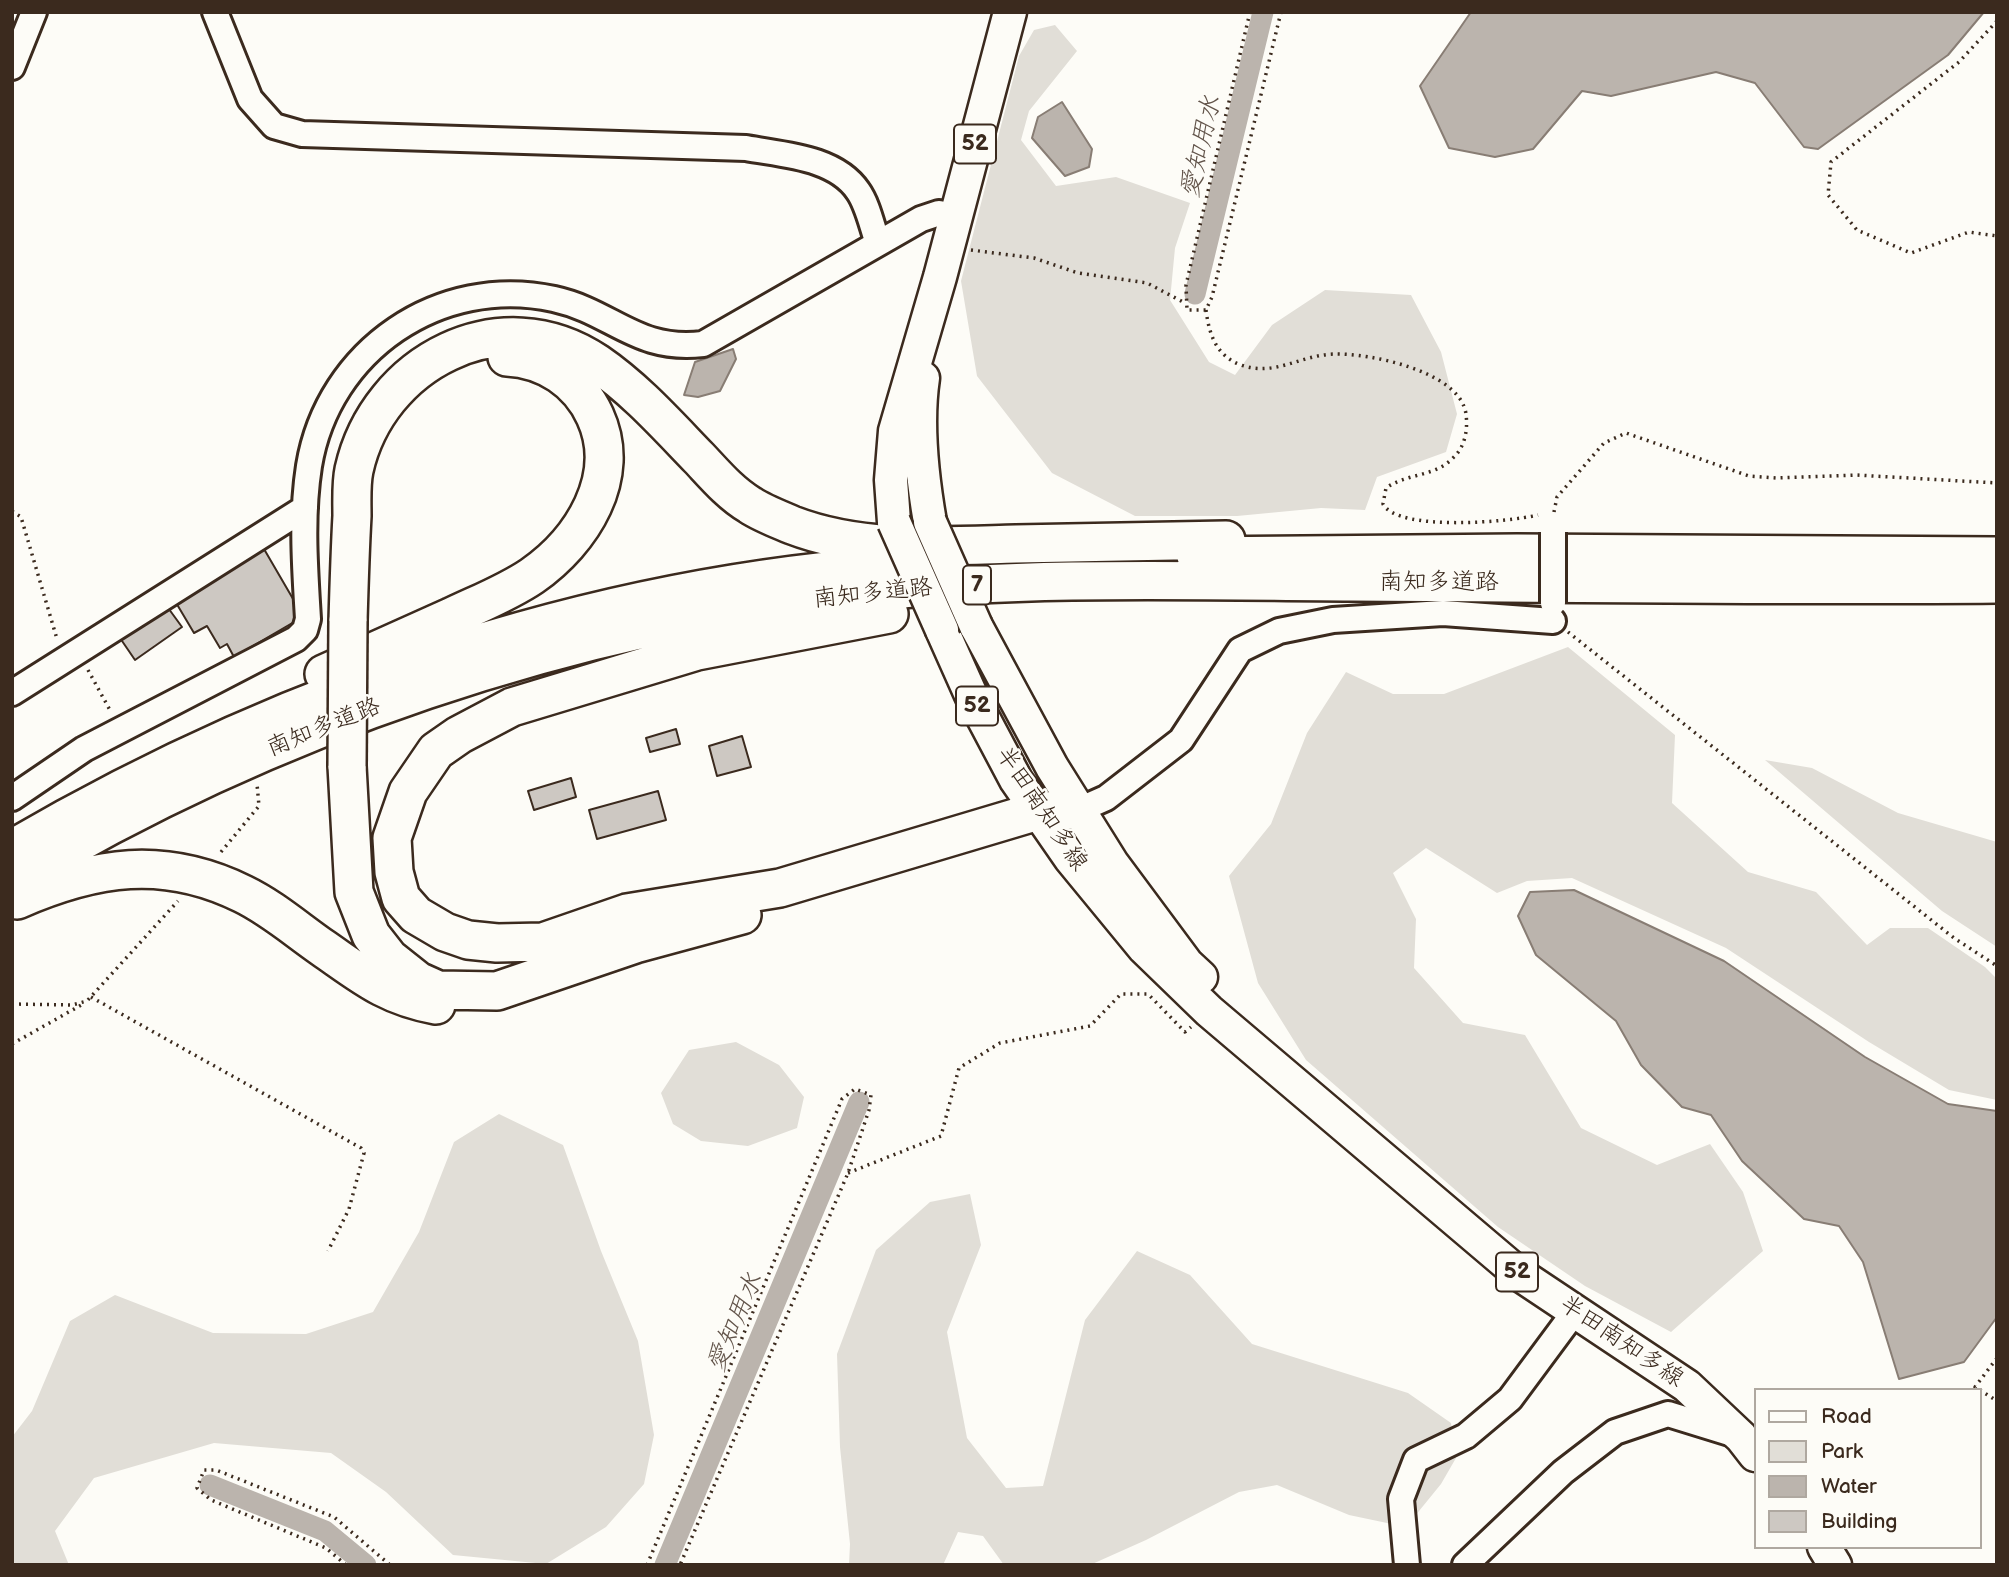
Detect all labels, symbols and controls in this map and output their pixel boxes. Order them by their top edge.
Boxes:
water label: 愛知用水 [1175,93,1229,201]
road number: 52 [954,125,996,164]
road number: 7 [963,566,991,604]
street label: 南知多道路 [1379,569,1499,597]
street label: 南知多道路 [812,573,934,615]
road number: 52 [956,686,998,726]
street label: 南知多道路 [263,692,385,764]
street label: 半田南知多線 [989,741,1093,877]
road number: 52 [1496,1252,1538,1292]
water label: 愛知用水 [701,1269,771,1377]
street label: 半田南知多線 [1553,1290,1689,1394]
legend [1754,1388,1981,1549]
text: Road [1821,1404,1872,1429]
text: Park [1821,1439,1863,1464]
text: Water [1821,1474,1877,1499]
text: Building [1821,1509,1897,1534]

